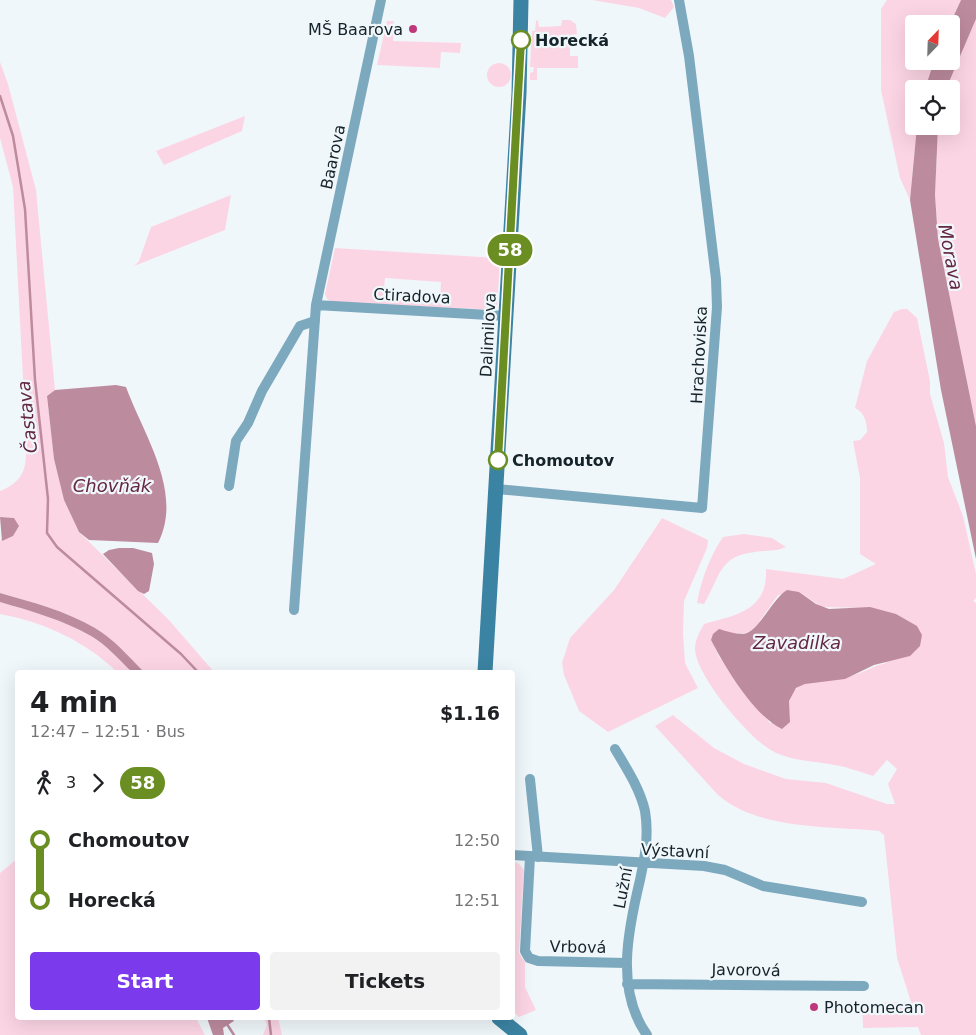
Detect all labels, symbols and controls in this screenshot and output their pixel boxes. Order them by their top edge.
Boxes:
north arrow [905,15,960,70]
map controls [905,15,960,135]
place label: MŠ Baarova [308,20,403,39]
marker: MŠ Baarova [407,23,419,35]
marker: Horecká [511,30,531,50]
place label: Horecká [535,31,609,50]
button: locate [905,80,960,135]
street label: Baarova [317,123,349,191]
water label: Morava [934,222,968,292]
line badge: 58 [488,234,532,266]
text: 58 [497,239,523,260]
street label: Ctiradova [373,284,451,308]
street label: Dalimilova [476,292,500,378]
street label: Hrachoviska [687,305,711,405]
water label: Častava [13,380,41,454]
marker: Chomoutov [488,450,508,470]
place label: Chomoutov [512,451,615,470]
water label: Chovňák [73,475,153,496]
water label: Zavadilka [752,632,841,653]
text: 4 min [30,686,118,719]
text: $1.16 [440,702,500,724]
text: 12:47 – 12:51 · Bus [30,722,185,741]
icon: walk [30,769,58,797]
icon: forward [84,769,112,797]
text: 58 [130,772,155,793]
text: 3 [66,773,76,792]
text: Chomoutov [68,829,189,851]
text: 12:50 [454,831,500,850]
street label: Výstavní [640,840,710,862]
street label: Lužní [610,865,636,910]
text: Horecká [68,889,156,911]
text: 12:51 [454,891,500,910]
street label: Vrbová [549,937,607,957]
button: Start [30,952,260,1010]
button: Tickets [270,952,500,1010]
street label: Javorová [710,960,781,980]
place label: Photomecan [824,998,924,1017]
marker: Photomecan [808,1001,820,1013]

